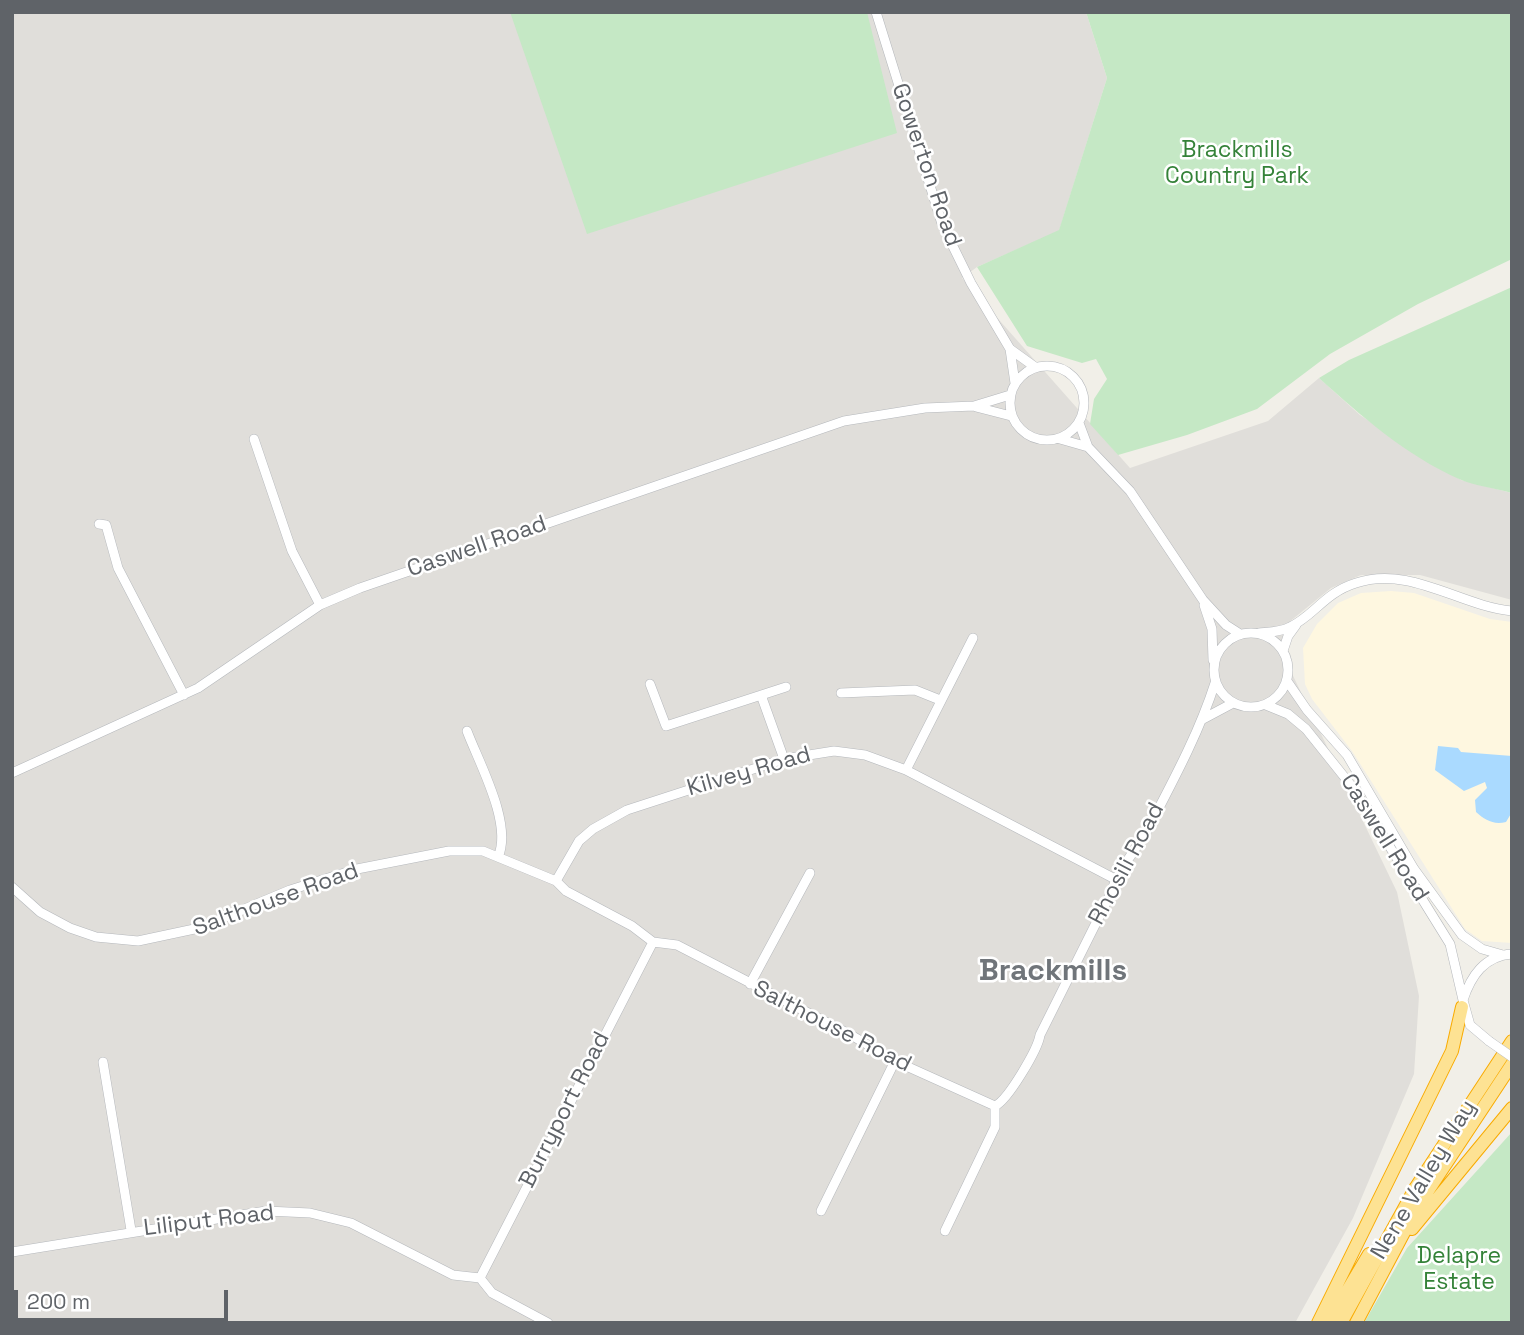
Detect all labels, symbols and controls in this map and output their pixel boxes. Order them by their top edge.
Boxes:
street label: Gowerton Road [885,80,967,250]
park label: Brackmills Country Park [1165,137,1309,191]
street label: Caswell Road [404,510,550,584]
street label: Kilvey Road [684,741,814,803]
street label: Caswell Road [1334,769,1434,907]
street label: Rhosili Road [1083,798,1171,930]
street label: Salthouse Road [190,857,362,943]
district label: Brackmills [979,954,1127,990]
street label: Salthouse Road [748,975,916,1079]
street label: Burryport Road [514,1027,616,1193]
street label: Nene Valley Way [1366,1095,1482,1265]
street label: Liliput Road [142,1199,276,1243]
park label: Delapre Estate [1417,1243,1501,1297]
scale bar [18,1276,231,1320]
text: 200 m [27,1288,90,1315]

